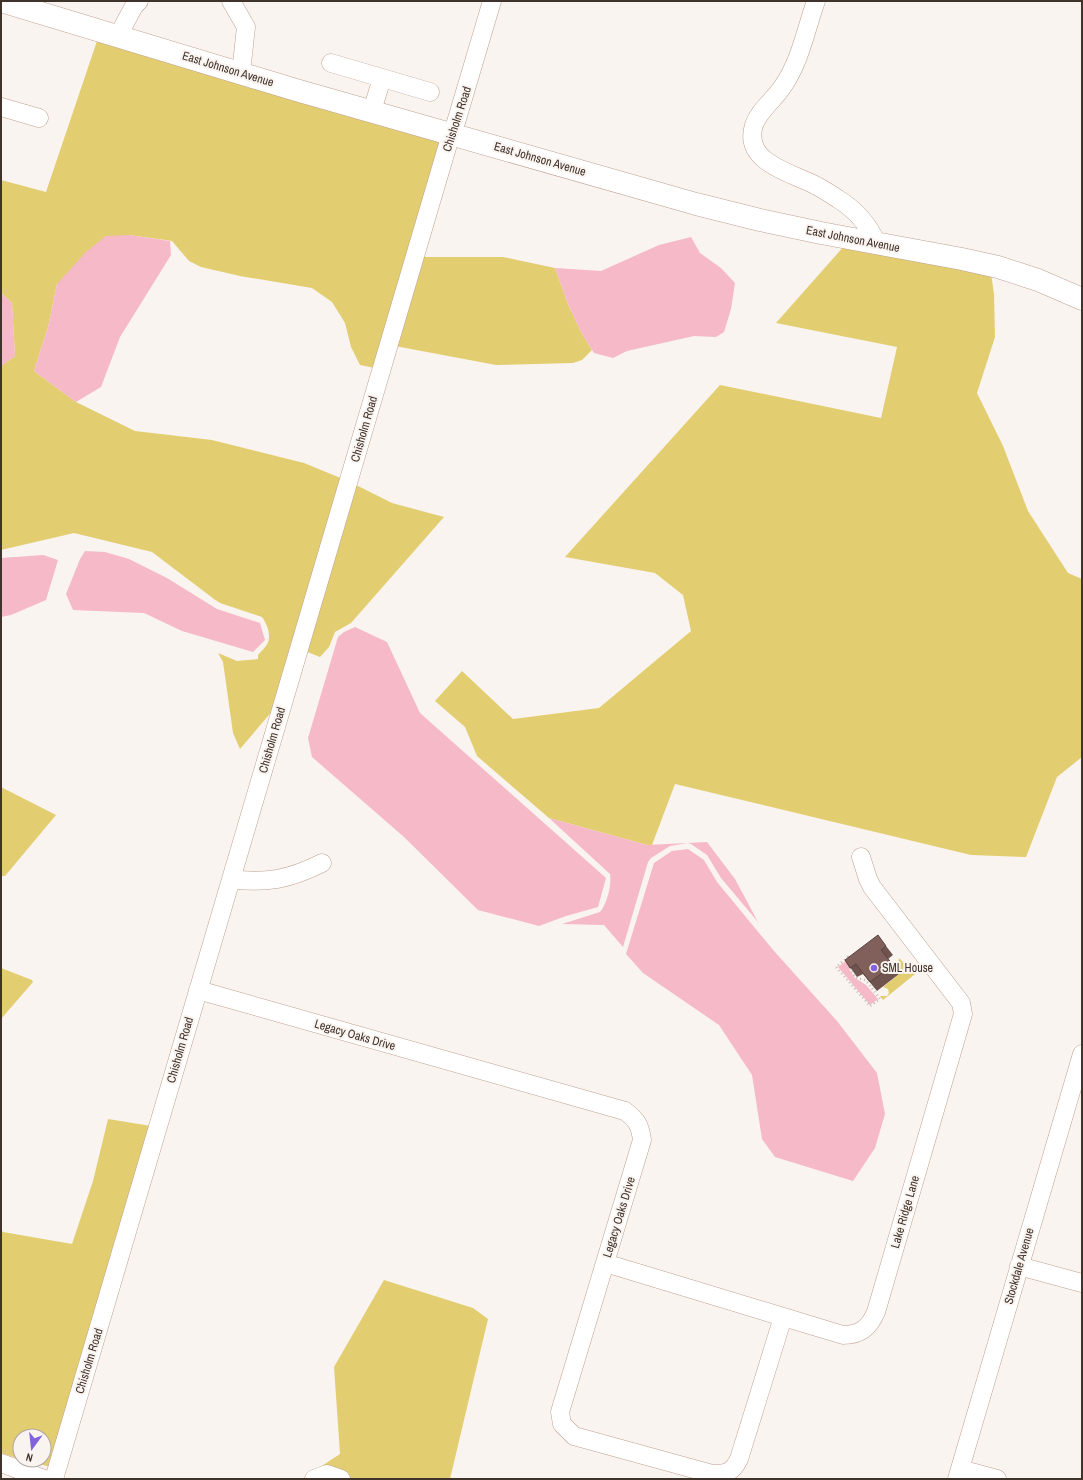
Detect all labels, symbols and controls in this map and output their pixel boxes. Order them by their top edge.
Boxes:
street label: East Johnson Avenue [180,47,276,91]
street label: Chisholm Road [439,84,475,154]
street label: East Johnson Avenue [492,138,588,180]
street label: East Johnson Avenue [805,222,901,256]
street label: Chisholm Road [347,394,381,464]
street label: Chisholm Road [255,705,289,775]
place label: SML House [882,960,933,976]
marker: SML House [869,963,879,973]
street label: Chisholm Road [163,1015,197,1085]
street label: Legacy Oaks Drive [313,1016,397,1054]
street label: Lake Ridge Lane [887,1174,923,1250]
street label: Legacy Oaks Drive [599,1175,639,1259]
street label: Stockdale Avenue [1000,1226,1038,1306]
street label: Chisholm Road [71,1326,107,1396]
north arrow [12,1428,52,1468]
text: N [24,1450,34,1465]

